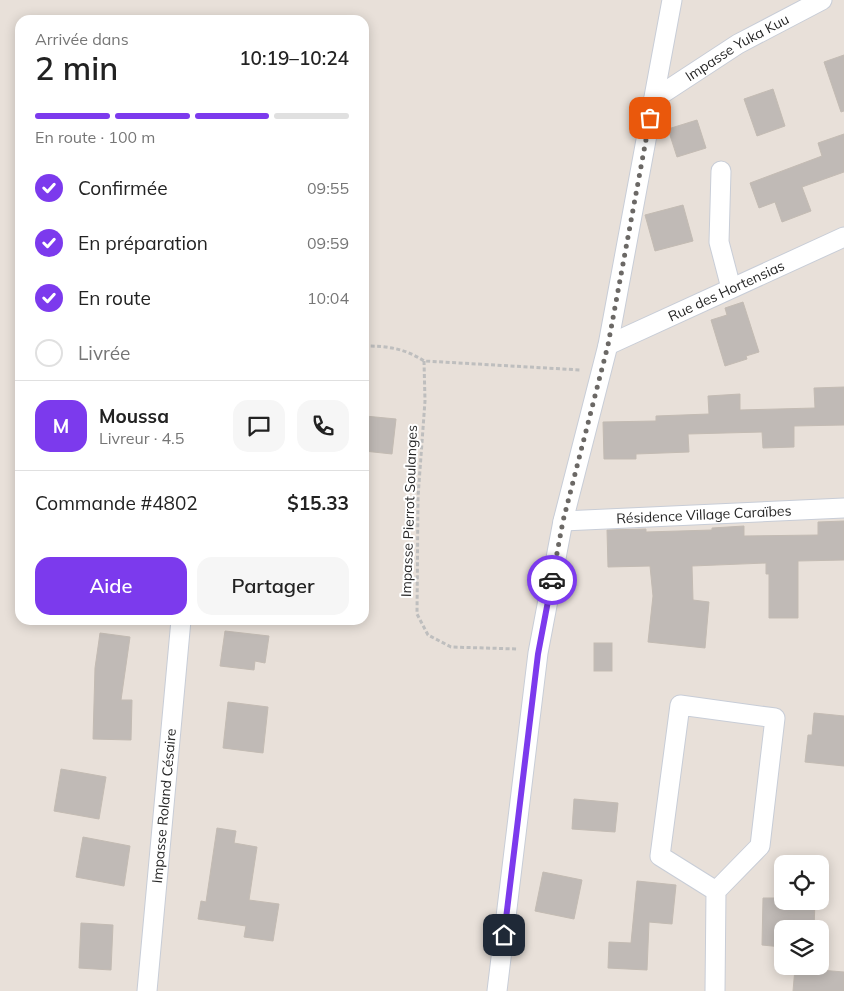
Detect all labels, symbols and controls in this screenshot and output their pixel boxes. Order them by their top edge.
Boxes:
street label: Impasse Yuka Kuu [682,10,792,85]
text: Arrivée dans [35,29,129,49]
text: 10:19–10:24 [239,46,349,70]
text: 2 min [35,48,118,88]
pin [629,97,671,139]
icon: bag [636,104,664,132]
text: En route · 100 m [35,127,155,147]
icon: check [35,174,63,202]
text: Confirmée [78,176,167,200]
text: 09:55 [307,178,349,198]
icon: check [35,229,63,257]
text: En préparation [78,231,208,255]
text: 09:59 [307,233,349,253]
street label: Rue des Hortensias [665,256,787,325]
icon: check [35,284,63,312]
text: En route [78,286,151,310]
text: 10:04 [307,288,349,308]
text: Livrée [78,341,130,365]
button: chat [233,400,285,452]
button: phone [297,400,349,452]
text: Moussa [99,404,169,428]
text: M [53,414,69,438]
street label: Impasse Pierrot Soulanges [397,425,421,597]
text: Livreur · 4.5 [99,428,184,448]
text: Commande #4802 [35,491,198,515]
text: $15.33 [287,491,349,515]
street label: Résidence Village Caraïbes [616,501,792,528]
courier [527,555,577,605]
button: Aide [35,557,187,615]
button: Partager [197,557,349,615]
icon: car [538,566,566,594]
street label: Impasse Roland Césaire [148,728,180,884]
map controls [774,855,829,975]
button: locate [774,855,829,910]
pin [483,914,525,956]
button: layers [774,920,829,975]
icon: home [490,921,518,949]

